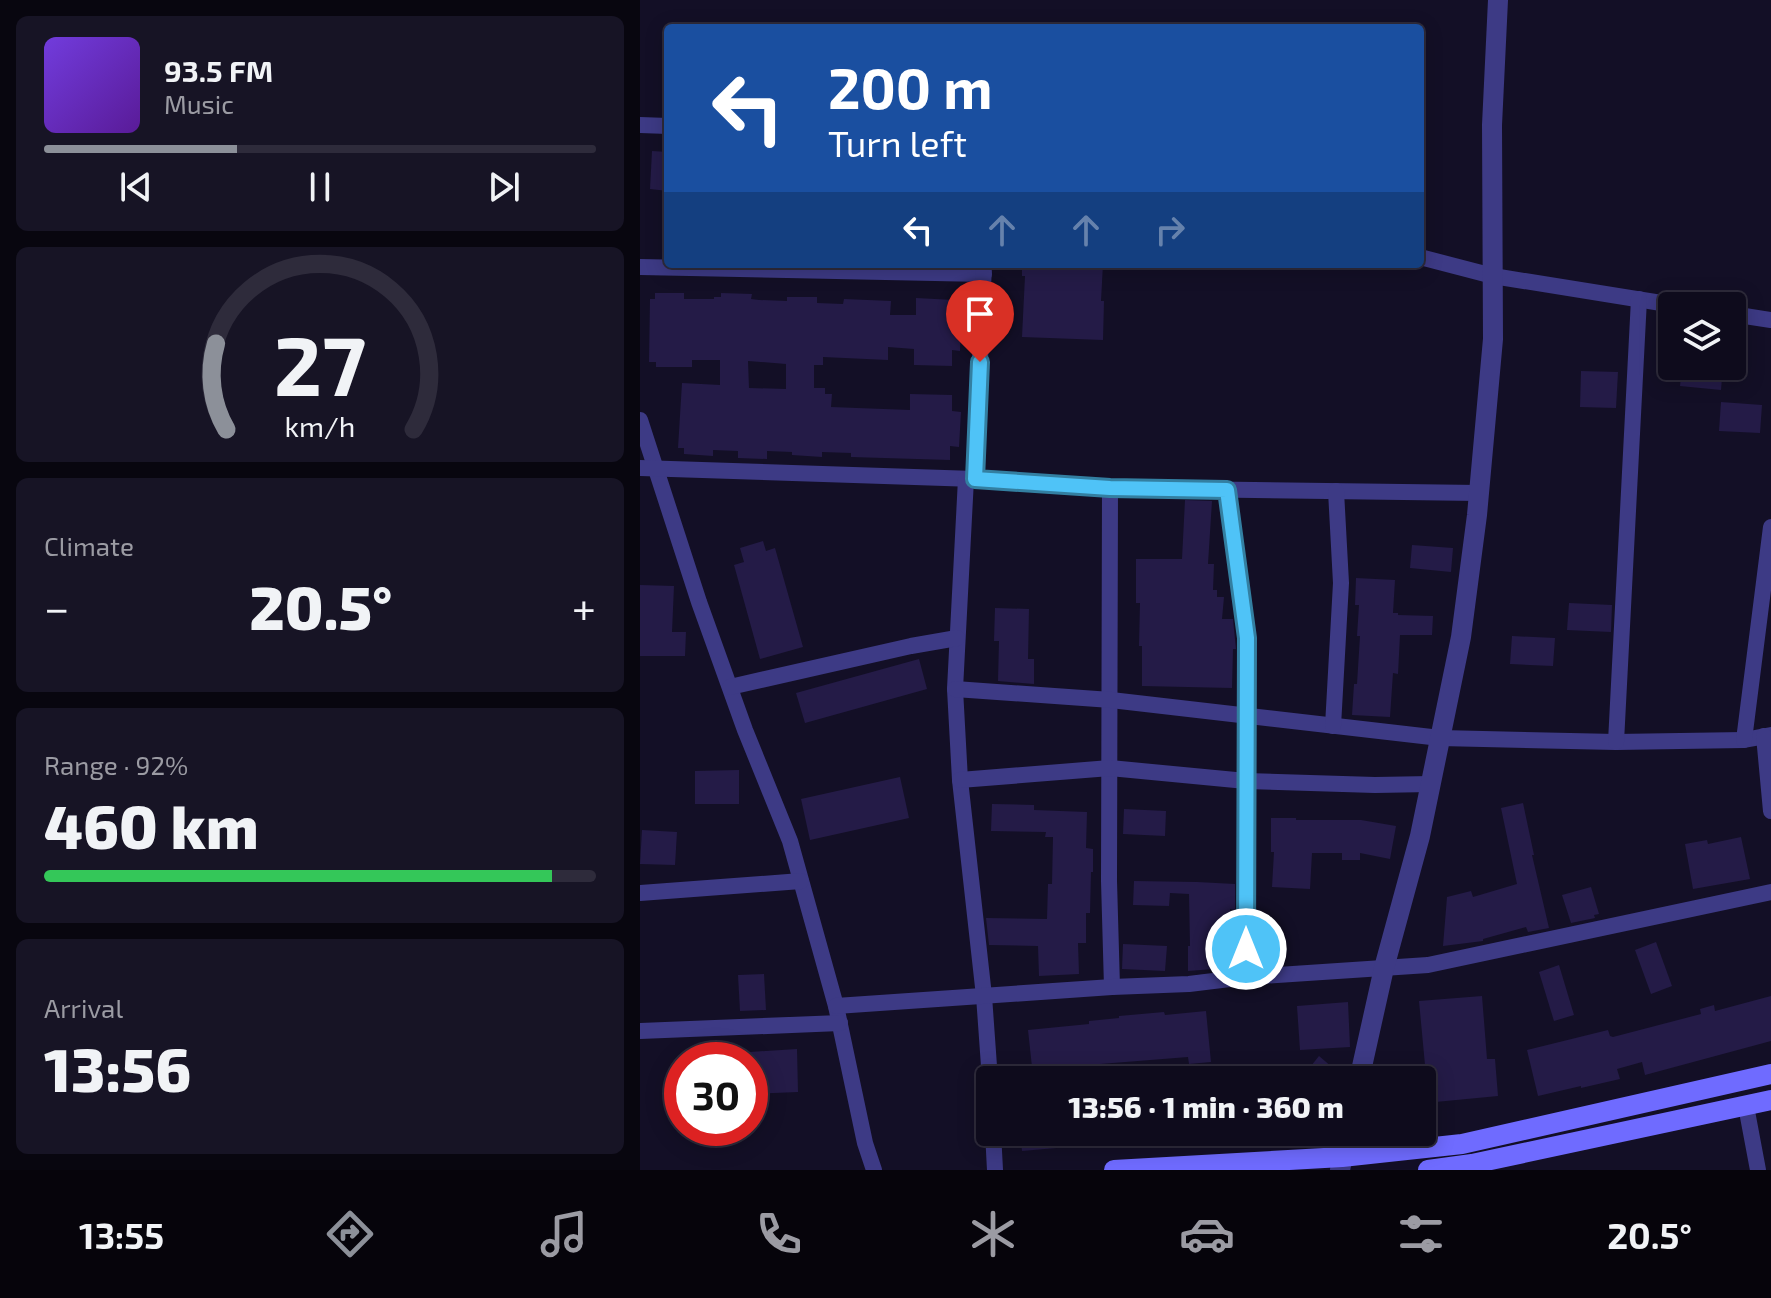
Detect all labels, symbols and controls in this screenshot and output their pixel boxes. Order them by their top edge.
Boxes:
text: 93.5 FM [164,52,273,88]
text: 200 m [828,53,993,120]
icon: left [696,56,800,160]
text: Music [164,88,234,119]
text: Turn left [828,121,967,164]
icon: previous [114,165,158,209]
icon: pause [298,165,342,209]
icon: next [482,165,526,209]
icon: left [896,208,940,252]
icon: ahead [980,208,1024,252]
icon: ahead [1064,208,1108,252]
icon: right [1148,208,1192,252]
pin [946,280,1014,362]
icon: arrive [958,292,1002,336]
map controls [1658,292,1746,380]
button: layers [1658,292,1746,380]
text: 27 [274,313,366,413]
text: km/h [285,408,355,443]
text: Climate [44,530,134,561]
text: 20.5° [249,570,392,642]
text: − [44,580,70,633]
text: + [572,580,596,633]
text: Range · 92% [44,749,188,780]
text: 460 km [44,789,259,861]
position arrow [1204,907,1288,991]
text: Arrival [44,992,123,1023]
text: 13:56 [44,1032,191,1104]
speed limit sign: 30 [664,1042,768,1146]
text: 13:56 · 1 min · 360 m [1068,1088,1344,1124]
icon: directions [322,1206,378,1262]
icon: music [536,1206,592,1262]
icon: phone [751,1206,807,1262]
icon: climate [965,1206,1021,1262]
icon: car [1179,1206,1235,1262]
icon: filters [1393,1206,1449,1262]
text: 13:55 [79,1213,164,1256]
text: 20.5° [1607,1213,1692,1256]

